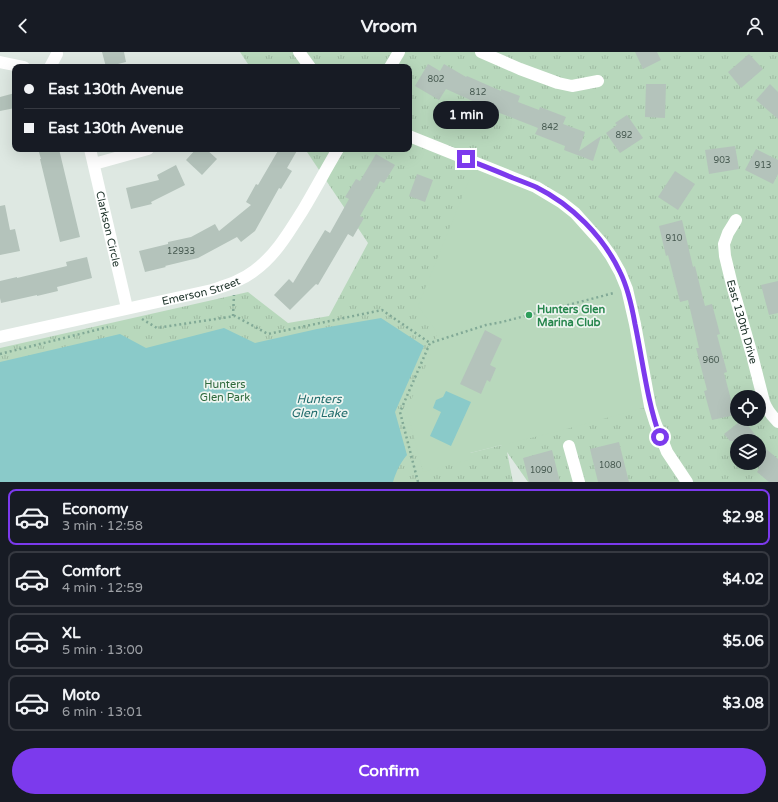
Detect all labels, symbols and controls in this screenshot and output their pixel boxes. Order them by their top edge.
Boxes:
icon: back [12,15,34,37]
text: Vroom [361,15,417,37]
icon: person [744,15,766,37]
house number: 802 [428,74,444,85]
text: East 130th Avenue [48,80,183,98]
house number: 812 [470,87,486,98]
callout: 1 min [433,101,499,129]
text: 1 min [449,107,483,123]
text: East 130th Avenue [48,119,183,137]
house number: 842 [542,122,558,133]
house number: 892 [616,130,632,141]
route end [457,150,475,168]
house number: 903 [714,155,730,166]
house number: 913 [755,160,771,171]
street label: Clarkson Circle [93,190,124,268]
house number: 910 [666,233,683,244]
house number: 12933 [167,246,195,257]
street label: Emerson Street [160,274,242,307]
street label: East 130th Drive [724,278,761,365]
place label: Hunters Glen Marina Club [537,303,605,329]
marker: Hunters Glen Marina Club [524,310,534,320]
house number: 960 [703,355,720,366]
park label: Hunters Glen Park [200,378,250,404]
map controls [730,390,766,470]
button: locate [730,390,766,426]
water label: Hunters Glen Lake [291,392,348,420]
route start [651,428,669,446]
button: layers [730,434,766,470]
house number: 1080 [599,460,622,471]
house number: 1090 [530,465,553,476]
icon: car [14,499,50,535]
text: Economy [62,500,128,518]
text: $2.98 [723,508,764,526]
text: 3 min · 12:58 [62,518,143,534]
icon: car [14,561,50,597]
text: Comfort [62,562,121,580]
text: $4.02 [723,570,764,588]
text: 4 min · 12:59 [62,580,143,596]
icon: car [14,623,50,659]
text: XL [62,624,81,642]
text: $5.06 [723,632,764,650]
text: 5 min · 13:00 [62,642,143,658]
icon: car [14,685,50,721]
text: Moto [62,686,100,704]
text: $3.08 [723,694,764,712]
text: 6 min · 13:01 [62,704,143,720]
button: Confirm [12,748,766,794]

